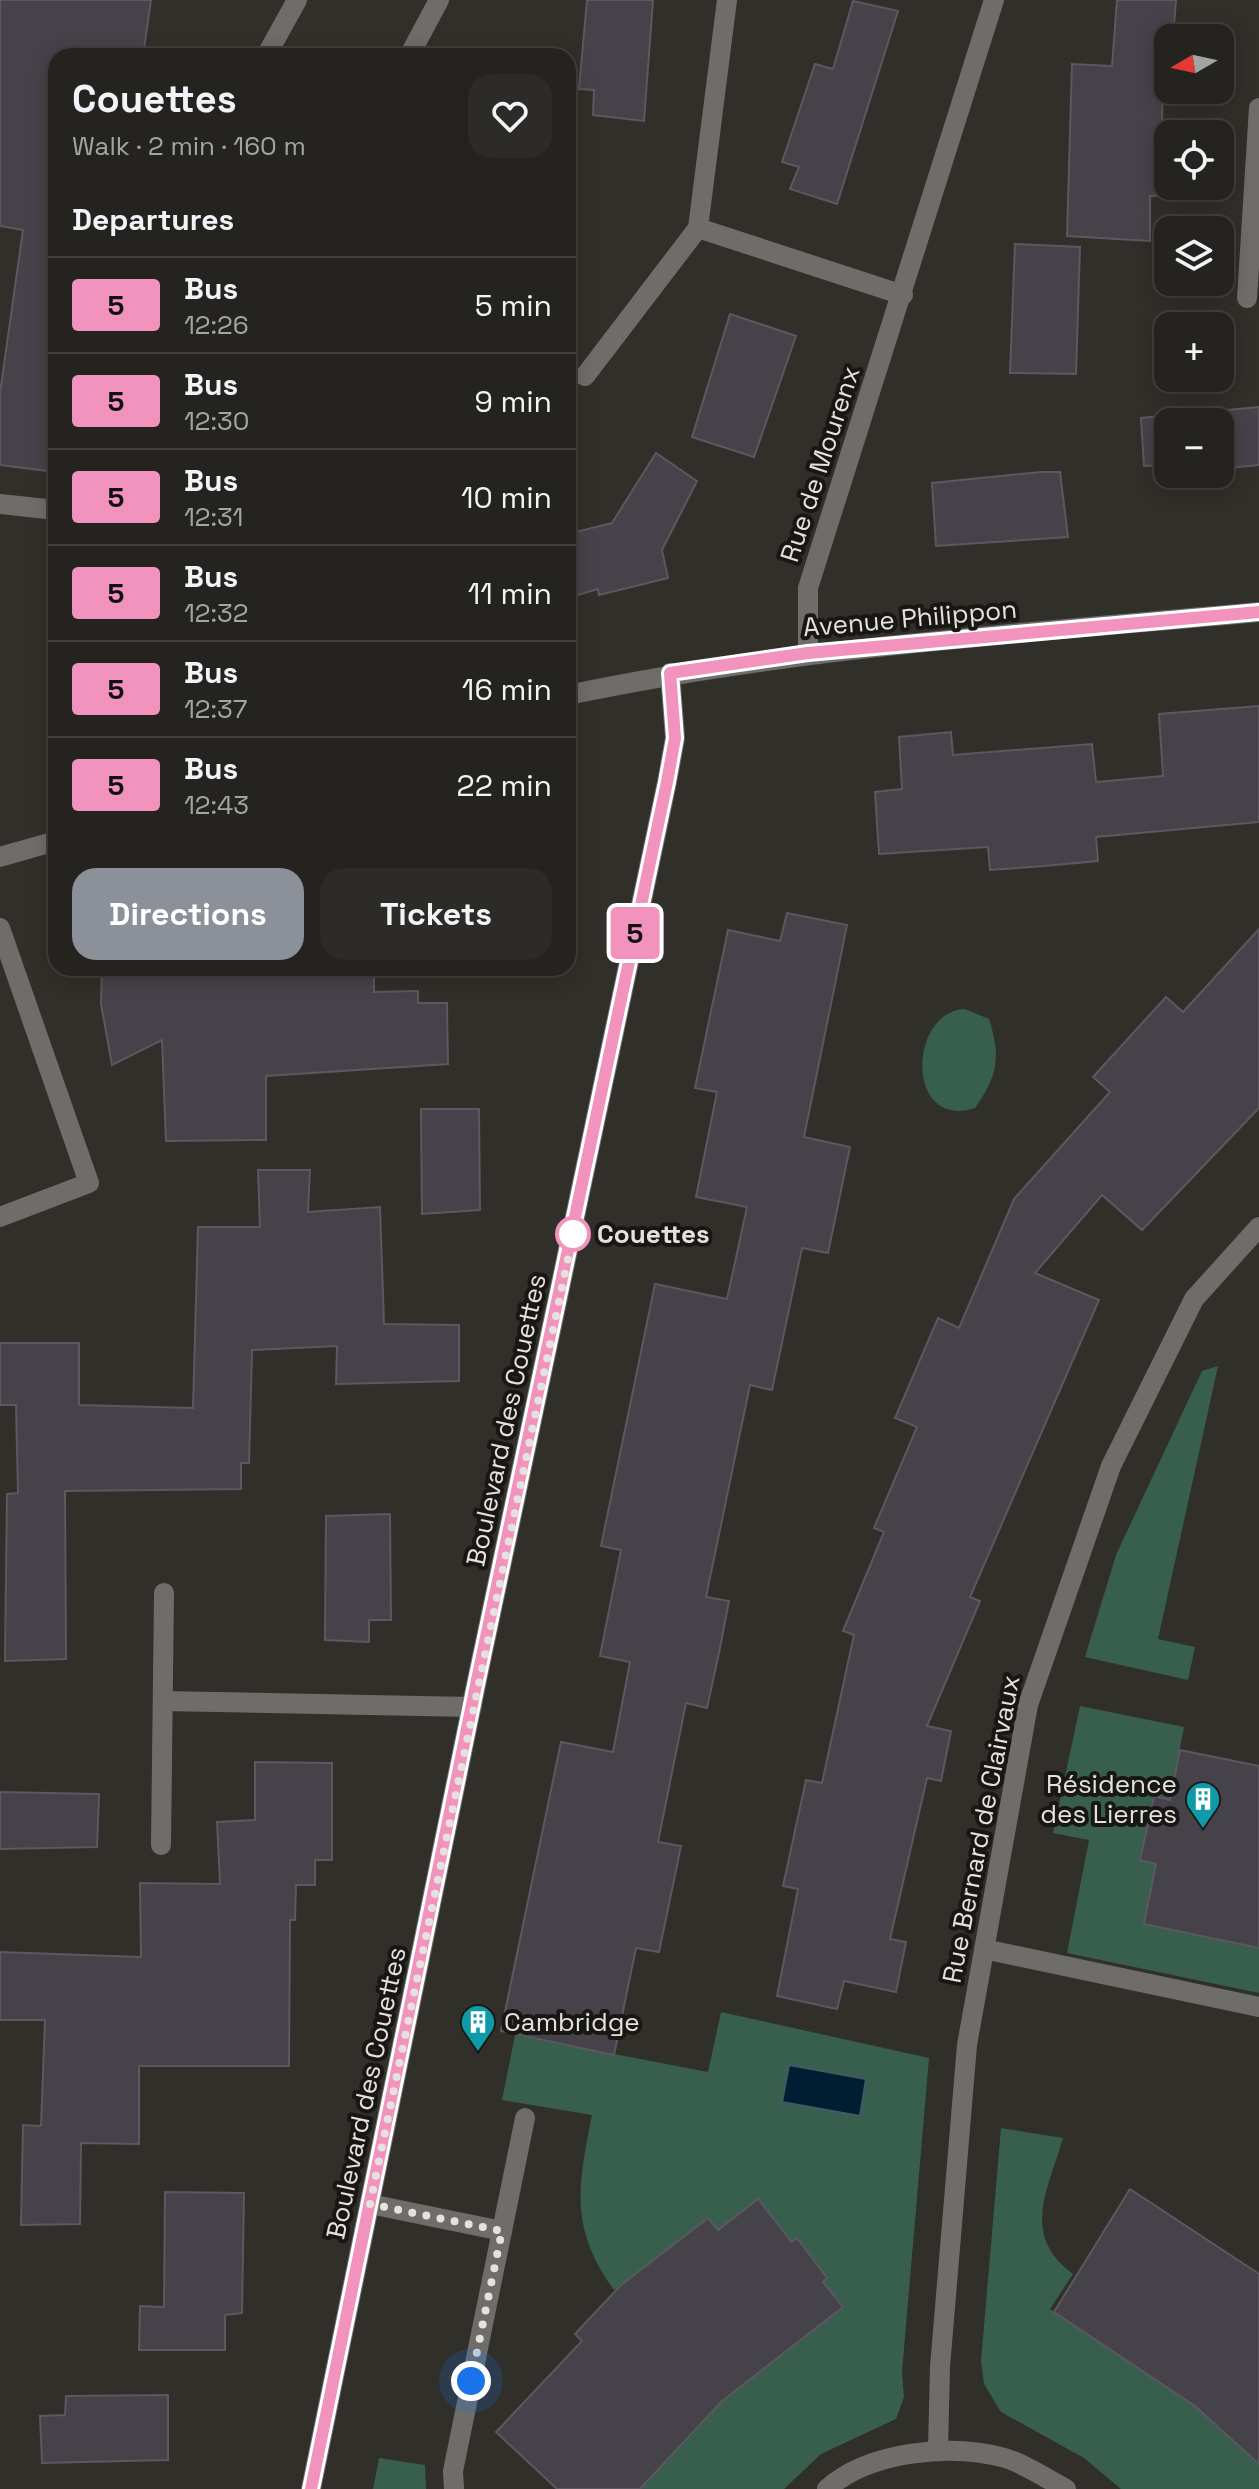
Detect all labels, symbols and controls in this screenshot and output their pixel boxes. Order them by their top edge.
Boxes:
north arrow [1154,24,1234,104]
map controls [1154,24,1234,488]
button: heart [468,74,552,158]
text: Couettes [72,75,237,123]
button: locate [1154,120,1234,200]
text: Walk · 2 min · 160 m [72,129,306,163]
text: Departures [72,200,234,239]
button: layers [1154,216,1234,296]
text: Bus [184,269,238,308]
text: 5 min [475,286,552,325]
text: 5 [108,287,124,323]
text: 12:26 [184,308,249,342]
button: + [1154,312,1234,392]
street label: Rue de Mourenx [772,362,868,566]
text: Bus [184,365,238,404]
text: 9 min [474,382,552,421]
text: 5 [108,383,124,419]
text: 12:30 [184,404,250,438]
button: − [1154,408,1234,488]
text: Bus [184,461,238,500]
text: 10 min [461,478,552,517]
text: 5 [108,479,124,515]
text: 12:31 [184,500,243,534]
text: Bus [184,557,238,596]
text: 11 min [468,574,552,613]
text: 5 [108,575,124,611]
street label: Avenue Philippon [802,592,1018,644]
text: 12:32 [184,596,249,630]
text: Bus [184,653,238,692]
text: 16 min [462,670,552,709]
text: 5 [108,671,124,707]
text: 12:37 [184,692,248,726]
text: Bus [184,749,238,788]
text: 22 min [457,766,552,805]
text: 5 [108,767,124,803]
text: 12:43 [184,788,249,822]
button: Directions [72,868,304,960]
button: Tickets [320,868,552,960]
line badge: 5 [609,907,661,959]
text: 5 [627,915,643,951]
marker: Couettes [556,1217,590,1251]
place label: Couettes [597,1217,710,1251]
street label: Boulevard des Couettes [458,1271,554,1569]
street label: Rue Bernard de Clairvaux [934,1672,1028,1986]
place label: Résidence des Lierres [1040,1767,1177,1831]
building icon: Résidence des Lierres [1184,1780,1222,1830]
street label: Boulevard des Couettes [318,1944,414,2242]
building icon: Cambridge [459,2003,497,2053]
place label: Cambridge [504,2005,640,2039]
your location [451,2361,491,2401]

